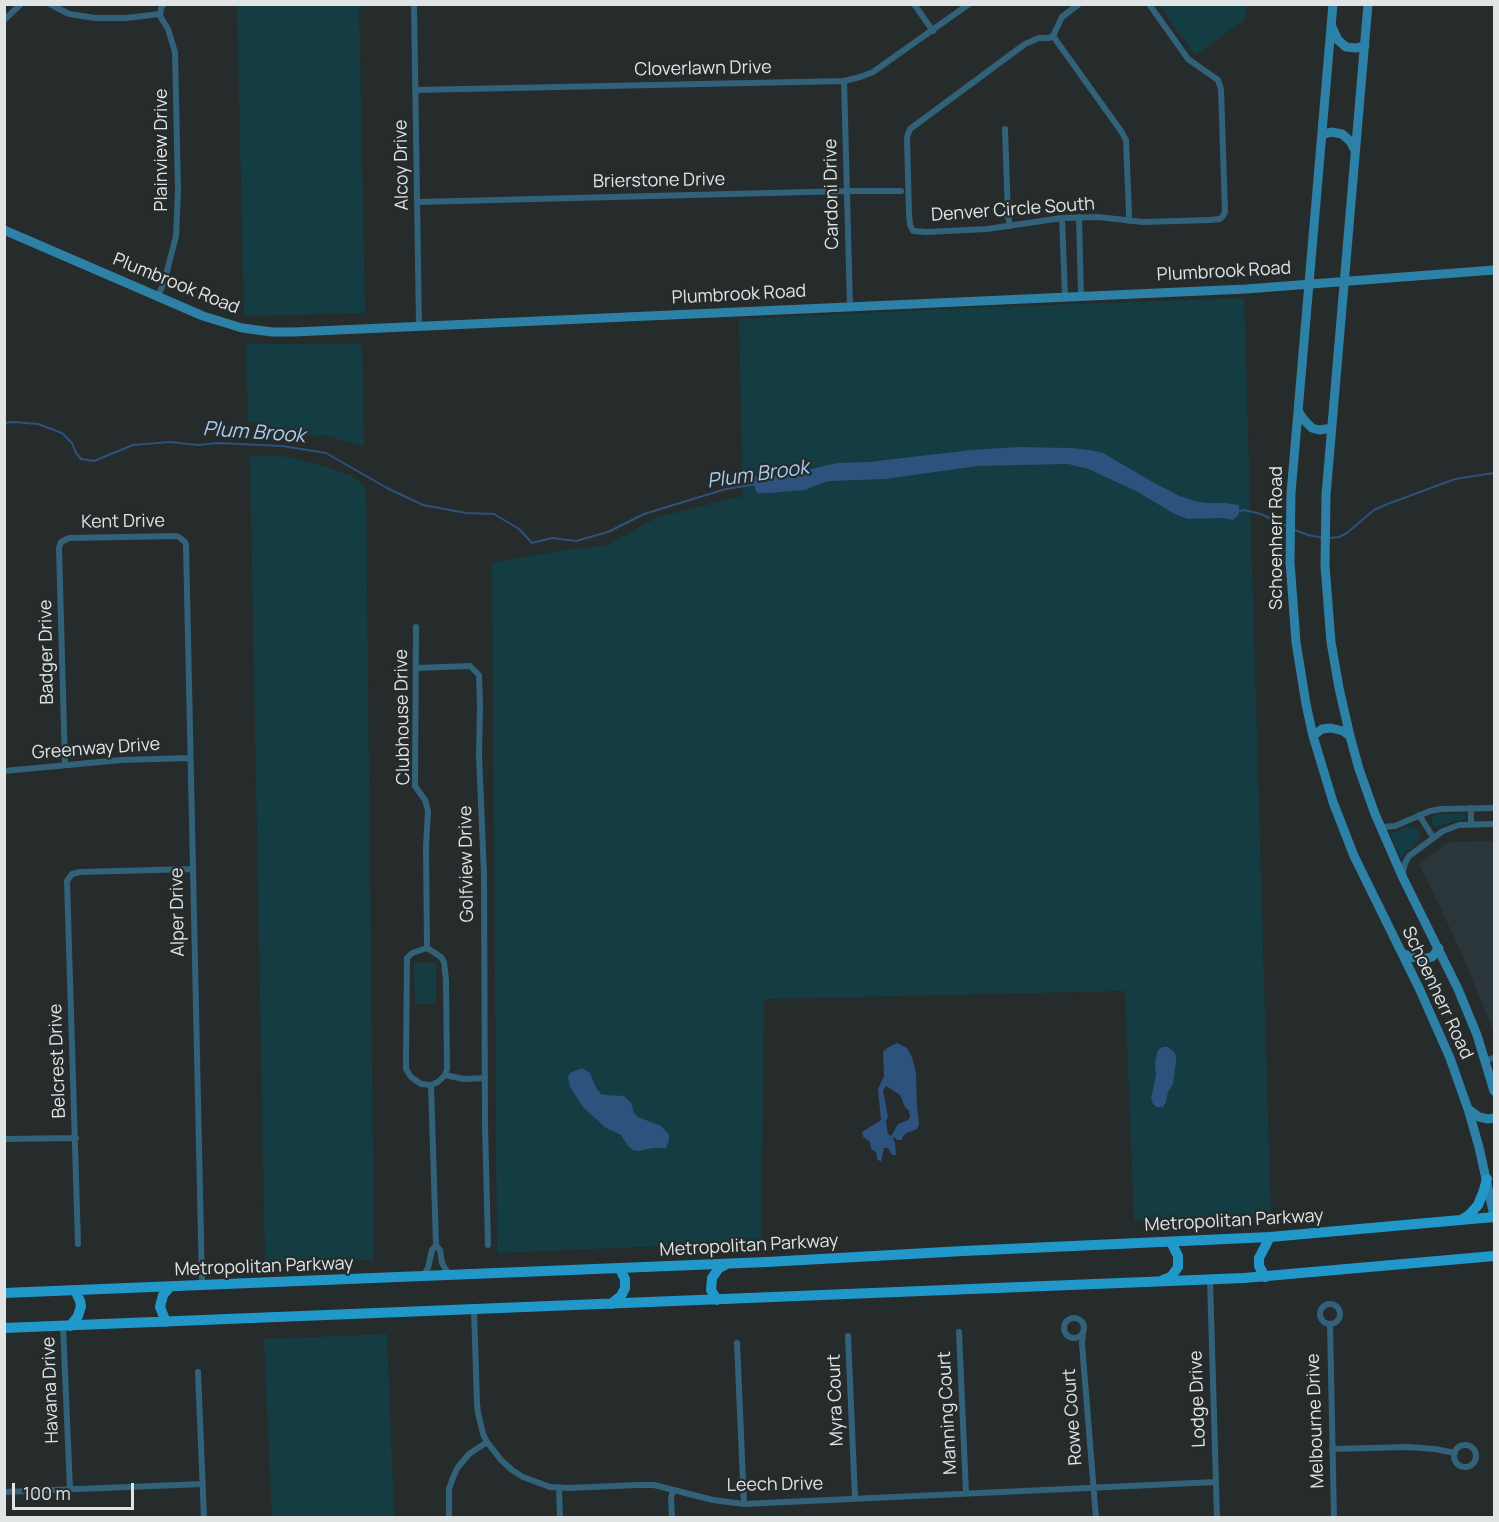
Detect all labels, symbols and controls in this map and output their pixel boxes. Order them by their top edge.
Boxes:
street label: Cloverlawn Drive [634,57,772,81]
street label: Plainview Drive [151,89,173,211]
street label: Alcoy Drive [390,119,414,211]
street label: Cardoni Drive [820,138,844,250]
street label: Brierstone Drive [593,169,725,193]
street label: Denver Circle South [930,194,1096,226]
street label: Plumbrook Road [110,249,242,319]
street label: Plumbrook Road [1156,258,1292,286]
street label: Plumbrook Road [671,281,807,309]
water label: Plum Brook [202,417,306,449]
water label: Plum Brook [706,456,810,494]
street label: Schoenherr Road [1266,466,1288,610]
street label: Kent Drive [81,510,165,534]
street label: Badger Drive [35,599,59,705]
street label: Clubhouse Drive [391,649,415,785]
street label: Greenway Drive [31,734,161,764]
street label: Golfview Drive [455,805,479,923]
street label: Alper Drive [166,867,190,957]
street label: Schoenherr Road [1397,923,1477,1063]
street label: Belcrest Drive [45,1003,71,1119]
street label: Metropolitan Parkway [1144,1206,1324,1236]
street label: Metropolitan Parkway [659,1231,839,1261]
street label: Metropolitan Parkway [174,1253,354,1281]
street label: Havana Drive [38,1336,64,1444]
street label: Lodge Drive [1186,1350,1210,1448]
street label: Manning Court [934,1351,962,1475]
street label: Melbourne Drive [1303,1353,1329,1489]
street label: Myra Court [824,1354,848,1446]
street label: Rowe Court [1059,1368,1087,1466]
scale bar [15,1471,136,1509]
street label: Leech Drive [727,1473,823,1497]
text: 100 m [23,1481,71,1505]

